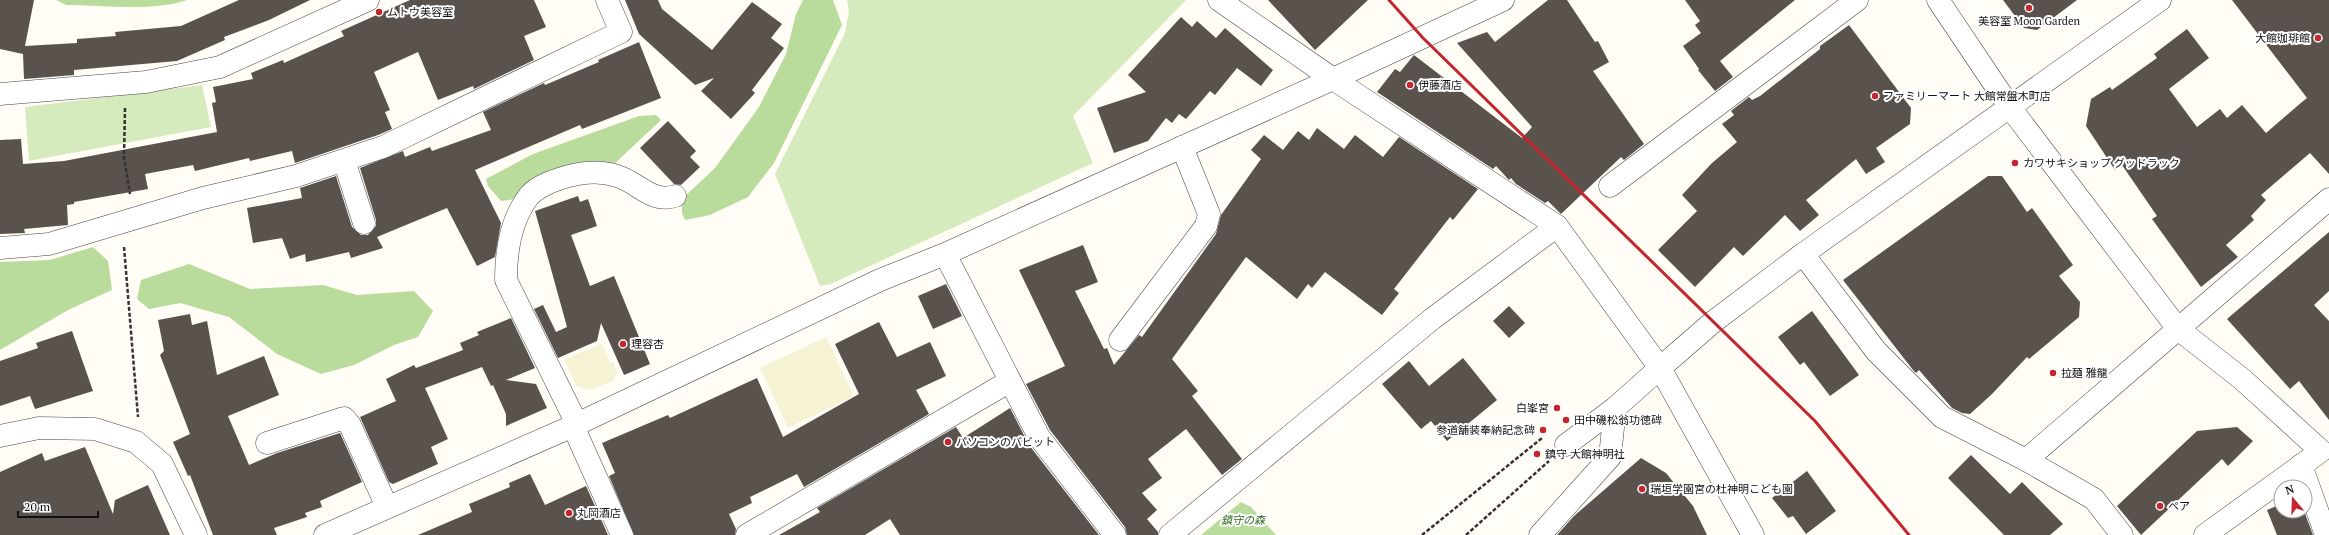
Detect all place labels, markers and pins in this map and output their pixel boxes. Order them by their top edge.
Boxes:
marker: 美容室 Moon Garden [2024,3,2034,13]
place label: ムトウ美容室 [387,5,453,19]
marker: ムトウ美容室 [374,7,384,17]
place label: 美容室 Moon Garden [1978,14,2081,28]
place label: 大館珈琲館 [2255,31,2310,45]
marker: 大館珈琲館 [2313,33,2323,43]
place label: 伊藤酒店 [1418,78,1462,92]
marker: 伊藤酒店 [1405,80,1415,90]
place label: ファミリーマート 大館常盤木町店 [1883,89,2051,103]
marker: ファミリーマート 大館常盤木町店 [1870,91,1880,101]
place label: カワサキショップ グッドラック [2023,156,2180,170]
marker: カワサキショップ グッドラック [2010,158,2020,168]
place label: 理容杏 [631,337,664,351]
marker: 理容杏 [618,339,628,349]
place label: 拉麺 雅龍 [2061,366,2108,380]
marker: 拉麺 雅龍 [2048,368,2058,378]
place label: 白峯宮 [1516,401,1549,415]
marker: 白峯宮 [1552,403,1562,413]
place label: 田中磯松翁功徳碑 [1574,413,1662,427]
marker: 田中磯松翁功徳碑 [1561,415,1571,425]
place label: 参道舗装奉納記念碑 [1436,423,1535,437]
marker: 参道舗装奉納記念碑 [1538,425,1548,435]
place label: パソコンのバビット [956,435,1055,449]
marker: パソコンのバビット [943,437,953,447]
place label: 鎮守 大館神明社 [1545,447,1625,461]
marker: 鎮守 大館神明社 [1532,449,1542,459]
place label: 瑞垣学園宮の杜神明こども園 [1650,482,1793,496]
marker: 瑞垣学園宮の杜神明こども園 [1637,484,1647,494]
place label: ペア [2168,499,2190,513]
marker: ペア [2155,501,2165,511]
place label: 丸岡酒店 [577,506,621,520]
marker: 丸岡酒店 [564,508,574,518]

